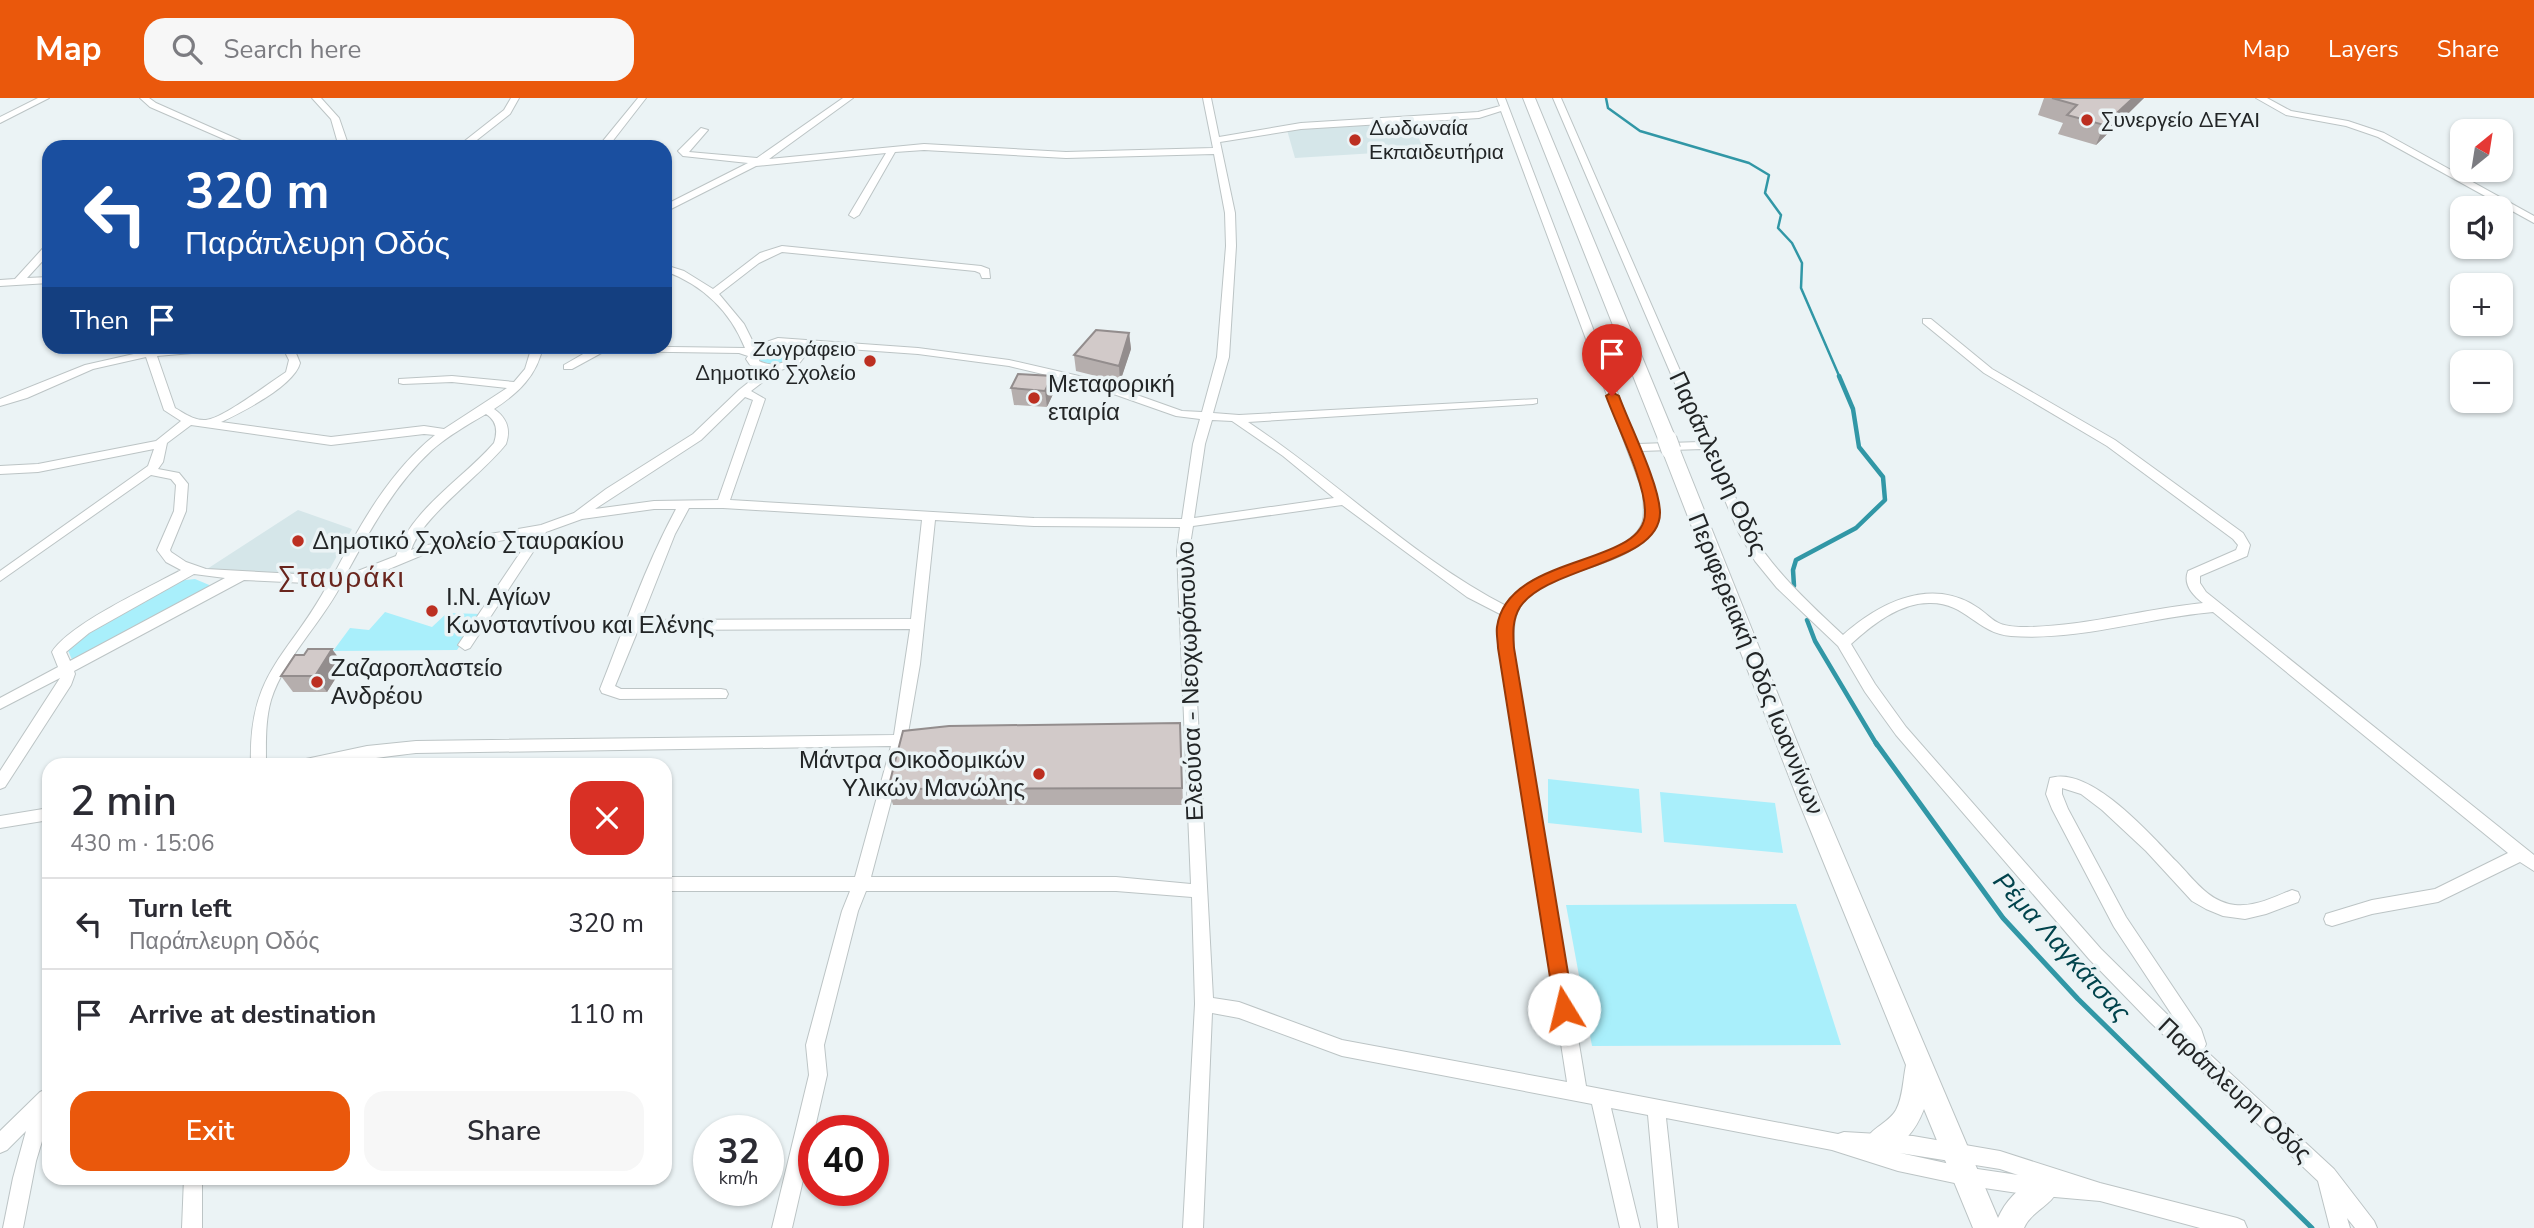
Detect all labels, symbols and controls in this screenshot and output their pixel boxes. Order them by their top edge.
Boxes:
search box [144,18,634,81]
text: Map [35,27,102,72]
icon: search [168,30,206,68]
text: Search here [224,32,361,67]
text: Map [2243,33,2290,65]
text: Layers [2328,33,2399,65]
text: Share [2437,33,2499,65]
place label: Συνεργείο ΔΕΥΑΙ [2101,106,2260,134]
marker: Συνεργείο ΔΕΥΑΙ [2079,112,2095,128]
place label: Δωδωναία Εκπαιδευτήρια [1369,114,1504,166]
north arrow [2450,119,2513,182]
map controls [2450,119,2513,413]
marker: Δωδωναία Εκπαιδευτήρια [1347,132,1363,148]
text: 320 m [185,158,329,225]
icon: left [70,168,161,259]
button: sound [2450,196,2513,259]
text: Παράπλευρη Οδός [185,222,450,265]
button: + [2450,273,2513,336]
icon: arrive [143,301,181,339]
text: Then [70,303,129,338]
pin [1582,324,1642,396]
place label: Ζωγράφειο Δημοτικό Σχολείο [695,335,856,387]
icon: arrive [1593,335,1631,373]
button: − [2450,350,2513,413]
marker: Ζωγράφειο Δημοτικό Σχολείο [862,353,878,369]
street label: Παράπλευρη Οδός [1661,366,1775,560]
place label: Μεταφορική εταιρία [1048,368,1175,428]
marker: Μεταφορική εταιρία [1026,390,1042,406]
street label: Περιφερειακή Οδός Ιωαννίνων [1681,508,1831,820]
place label: Δημοτικό Σχολείο Σταυρακίου [312,525,624,557]
marker: Δημοτικό Σχολείο Σταυρακίου [290,533,306,549]
street label: Ελεούσα - Νεοχωρόπουλο [1169,540,1211,822]
district label: Σταυράκι [278,559,406,597]
place label: Ι.Ν. Αγίων Κωνσταντίνου και Ελένης [446,581,714,641]
marker: Ι.Ν. Αγίων Κωνσταντίνου και Ελένης [424,603,440,619]
place label: Ζαζαροπλαστείο Ανδρέου [331,652,503,712]
marker: Ζαζαροπλαστείο Ανδρέου [309,674,325,690]
place label: Μάντρα Οικοδομικών Υλικών Μανώλης [799,744,1025,804]
marker: Μάντρα Οικοδομικών Υλικών Μανώλης [1031,766,1047,782]
text: 2 min [70,773,177,830]
button: close [570,781,644,855]
text: 430 m · 15:06 [70,828,215,859]
water label: Ρέμα Λαγκάτσας [1985,865,2139,1030]
text: Turn left [129,891,232,926]
icon: left [70,905,108,943]
text: 320 m [568,906,644,941]
text: Παράπλευρη Οδός [129,926,319,957]
position arrow [1527,972,1601,1046]
icon: arrive [70,996,108,1034]
text: Arrive at destination [129,997,376,1032]
text: 110 m [568,997,644,1032]
street label: Παράπλευρη Οδός [2151,1011,2319,1169]
button: Exit [70,1091,350,1171]
button: Share [364,1091,644,1171]
speed limit sign: 40 [798,1115,889,1206]
text: 32 [717,1128,760,1175]
text: km/h [719,1166,758,1190]

